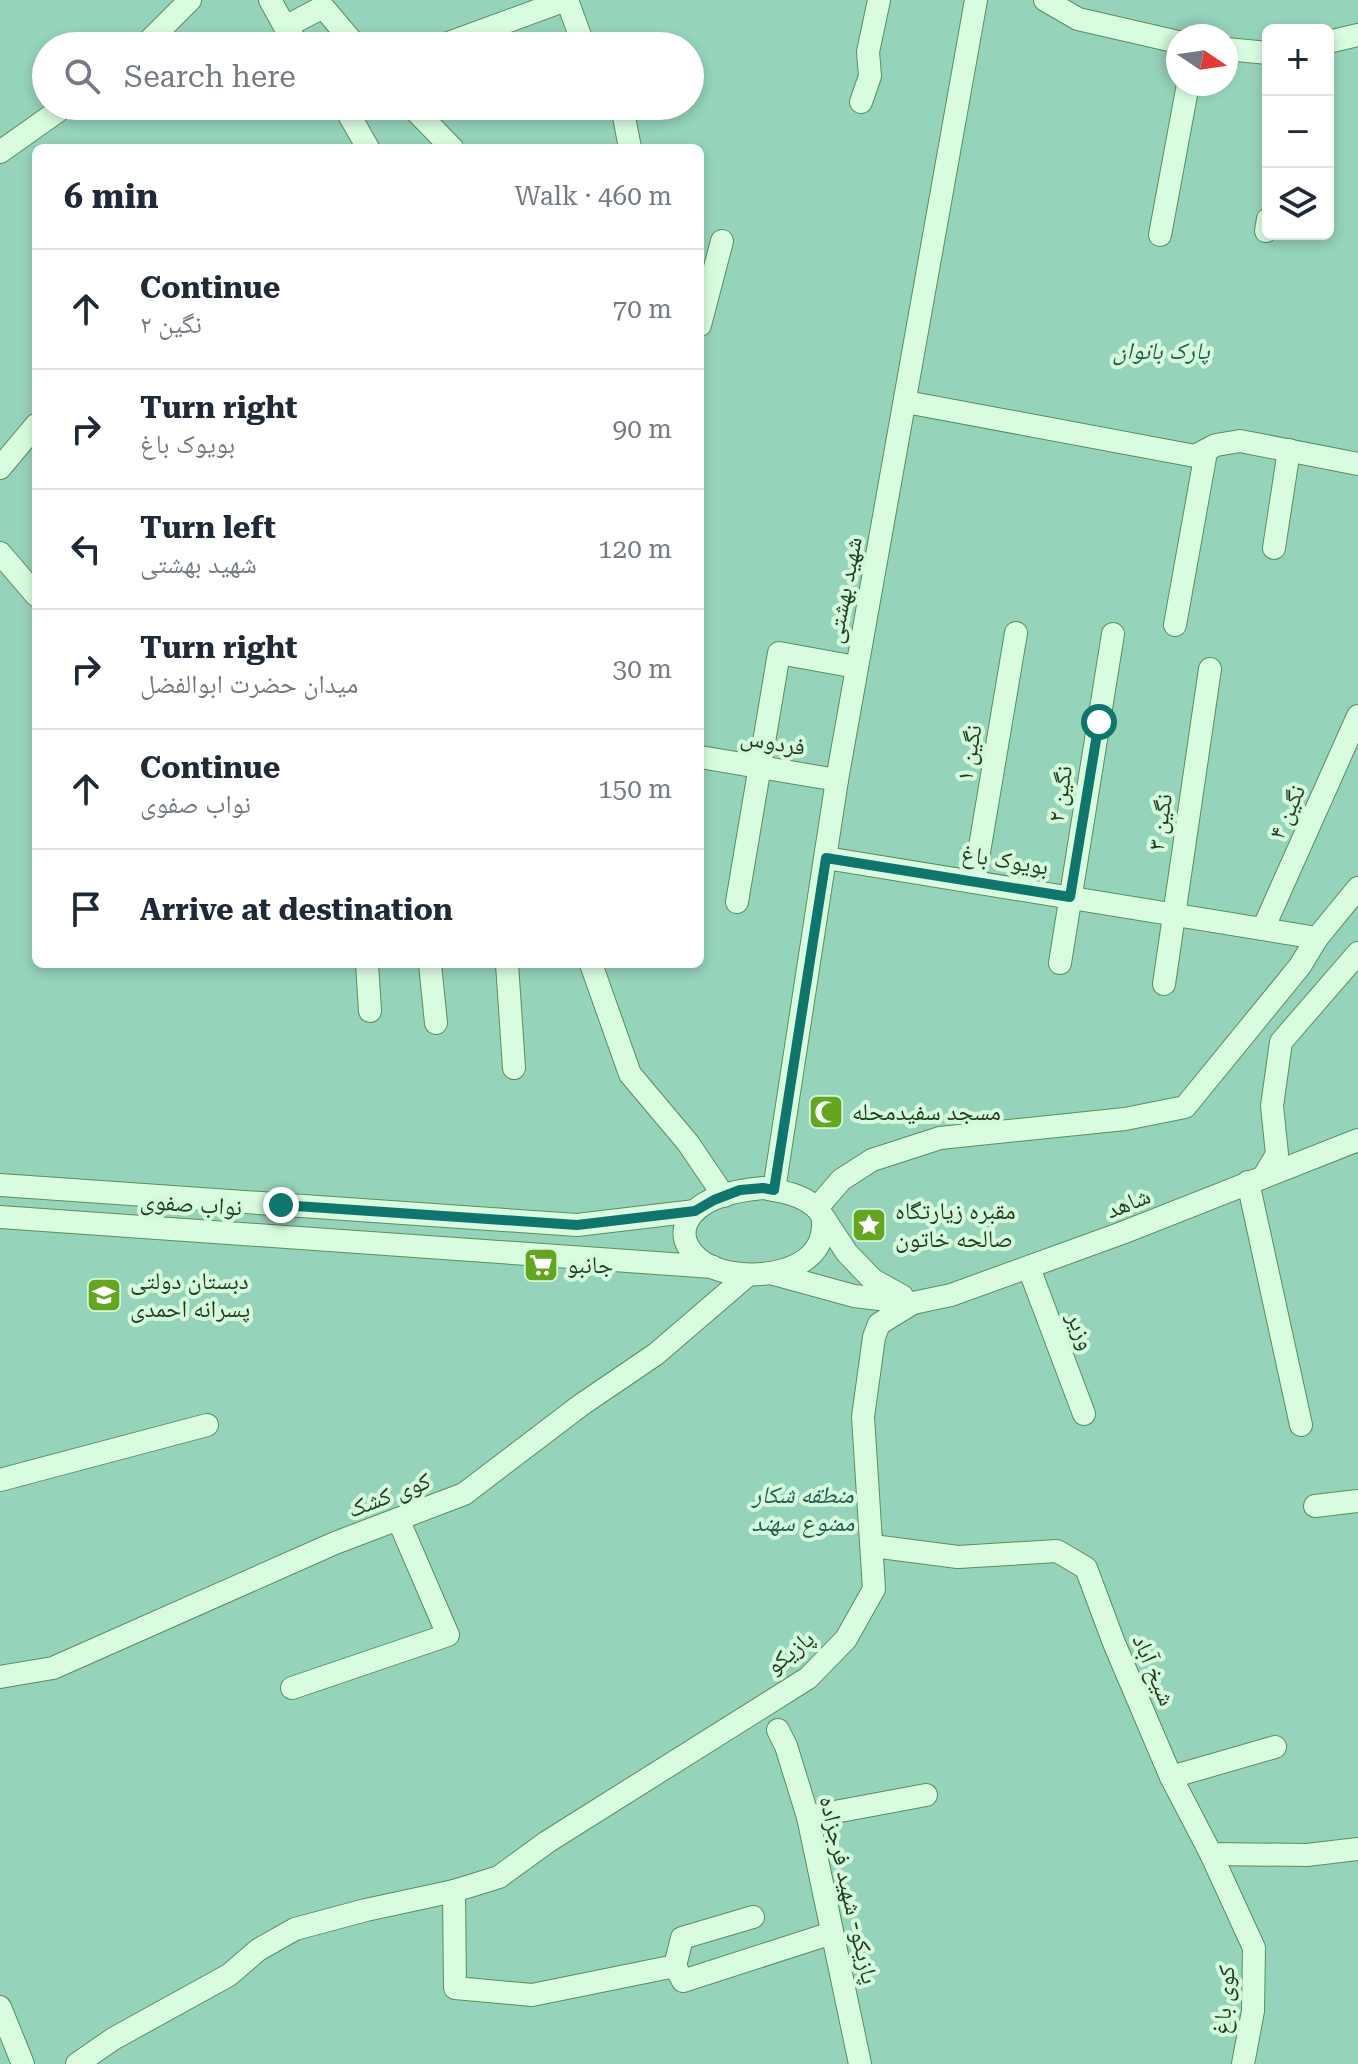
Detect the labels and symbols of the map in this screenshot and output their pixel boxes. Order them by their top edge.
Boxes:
north arrow [1166,24,1238,96]
park label: پارک بانوان [1112,337,1210,366]
street label: شهید بهشتی [820,534,868,646]
route start [1081,704,1117,740]
street label: نگین ۱ [950,722,988,784]
street label: فردوس [738,723,808,761]
street label: نگین ۲ [1042,764,1078,824]
street label: نگین ۴ [1263,780,1311,844]
street label: نگین ۳ [1142,792,1178,852]
street label: بویوک باغ [959,839,1051,882]
mosque icon: مسجد سفیدمحله [807,1093,845,1131]
place label: مسجد سفیدمحله [852,1098,1001,1126]
street label: شاهد [1102,1182,1154,1224]
street label: نواب صفوی [139,1186,243,1222]
route end [263,1187,299,1223]
place label: مقبره زیارتگاه صالحه خاتون [895,1197,1016,1253]
place icon: مقبره زیارتگاه صالحه خاتون [850,1206,888,1244]
supermarket icon: جانبو [522,1246,560,1284]
place label: جانبو [567,1251,613,1279]
place label: دبستان دولتی پسرانه احمدی [130,1267,250,1323]
school or university icon: دبستان دولتی پسرانه احمدی [85,1276,123,1314]
street label: وزیر [1061,1307,1101,1354]
street label: کوی کشک [344,1466,434,1524]
park label: منطقه شکار ممنوع سهند [750,1481,855,1538]
street label: پازیکو [760,1624,820,1680]
street label: شیخ آباد [1126,1630,1182,1710]
street label: پازیکو- شهید فرجزاده [814,1793,884,1987]
street label: کوی باغ [1207,1964,1242,2036]

